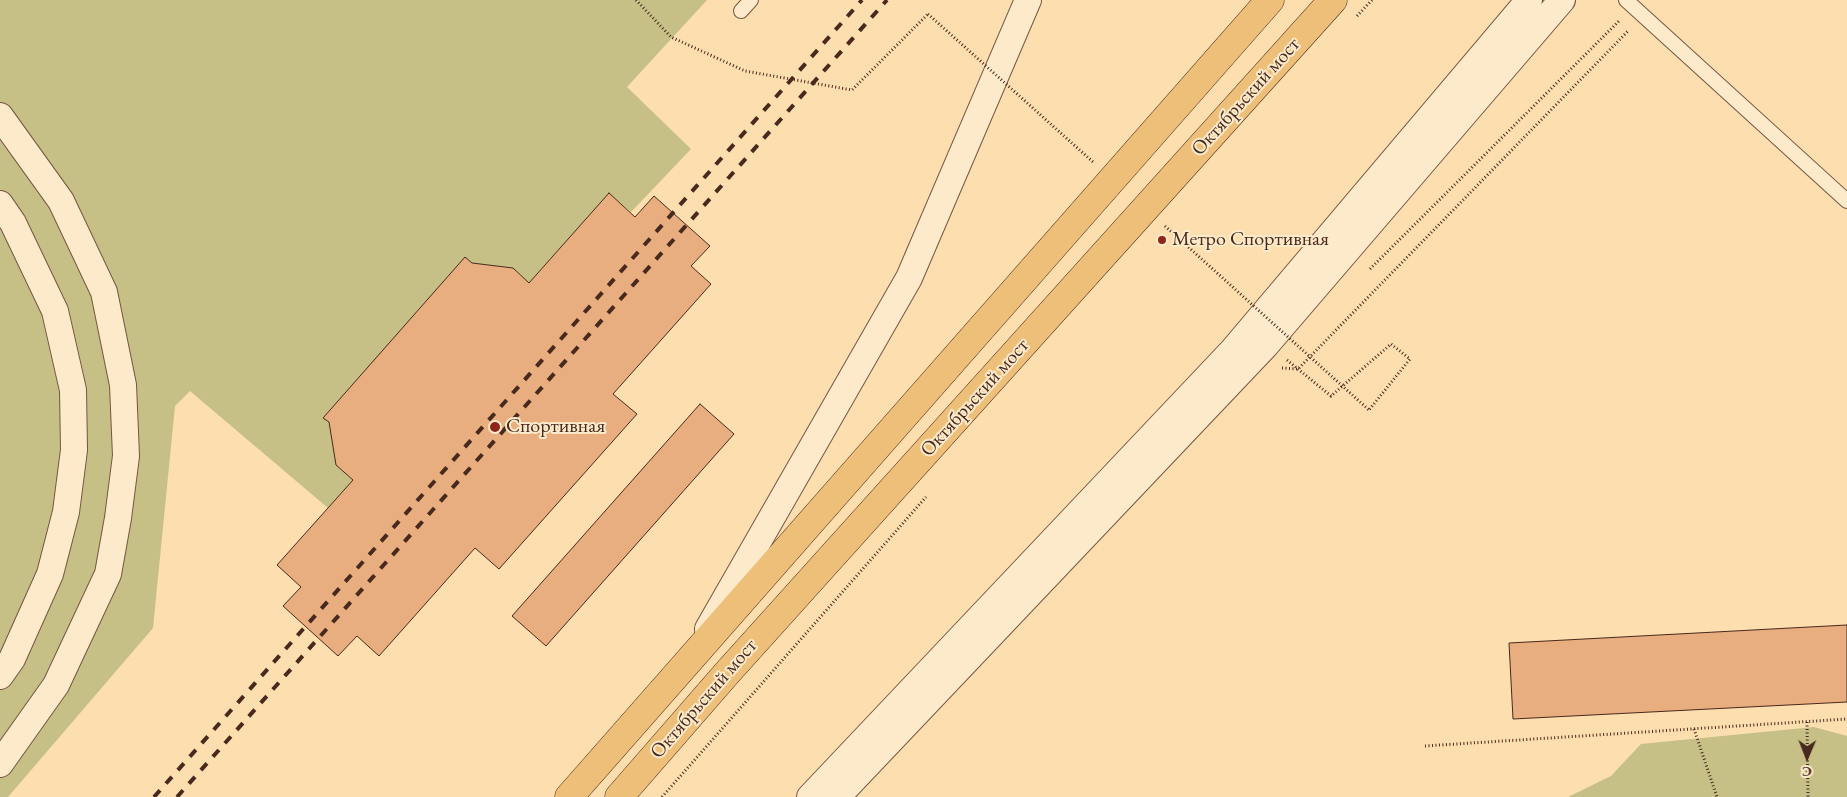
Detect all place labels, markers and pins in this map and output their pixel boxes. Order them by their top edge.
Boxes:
place label: Метро Спортивная [1172,228,1329,252]
marker: Метро Спортивная [1156,234,1168,246]
place label: Спортивная [506,415,605,439]
marker: Спортивная [488,420,502,434]

